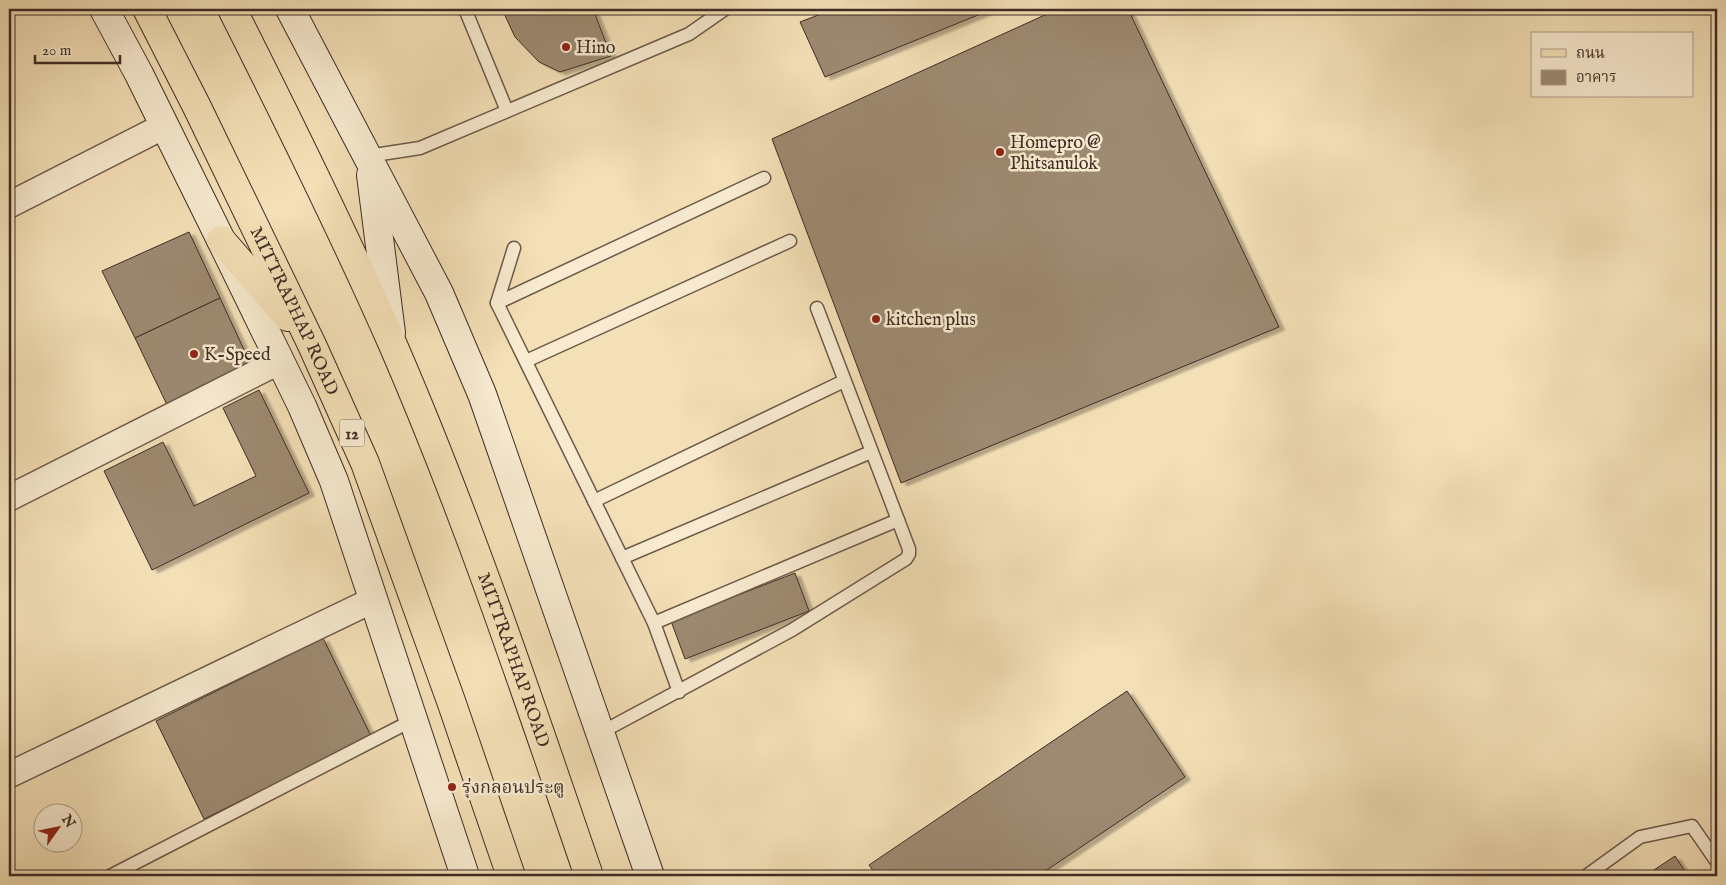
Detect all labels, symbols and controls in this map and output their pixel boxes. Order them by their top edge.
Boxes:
scale bar [35,32,120,64]
legend [1531,32,1694,98]
place label: Hino [576,37,616,60]
text: 20 m [42,41,72,60]
marker: Hino [560,41,572,53]
text: ถนน [1576,44,1605,63]
text: อาคาร [1576,68,1616,87]
place label: Homepro @ Phitsanulok [1010,132,1101,176]
marker: Homepro @ Phitsanulok [994,146,1006,158]
street label: MITTRAPHAP ROAD [244,223,343,399]
place label: kitchen plus [886,309,976,332]
marker: kitchen plus [870,313,882,325]
place label: K-Speed [204,344,271,367]
marker: K-Speed [188,348,200,360]
road number: 12 [340,419,364,446]
street label: MITTRAPHAP ROAD [471,570,554,751]
place label: รุ่งกลอนประตู [462,777,565,800]
marker: รุ่งกลอนประตู [446,781,458,793]
north arrow [32,802,82,852]
text: N [57,811,79,831]

